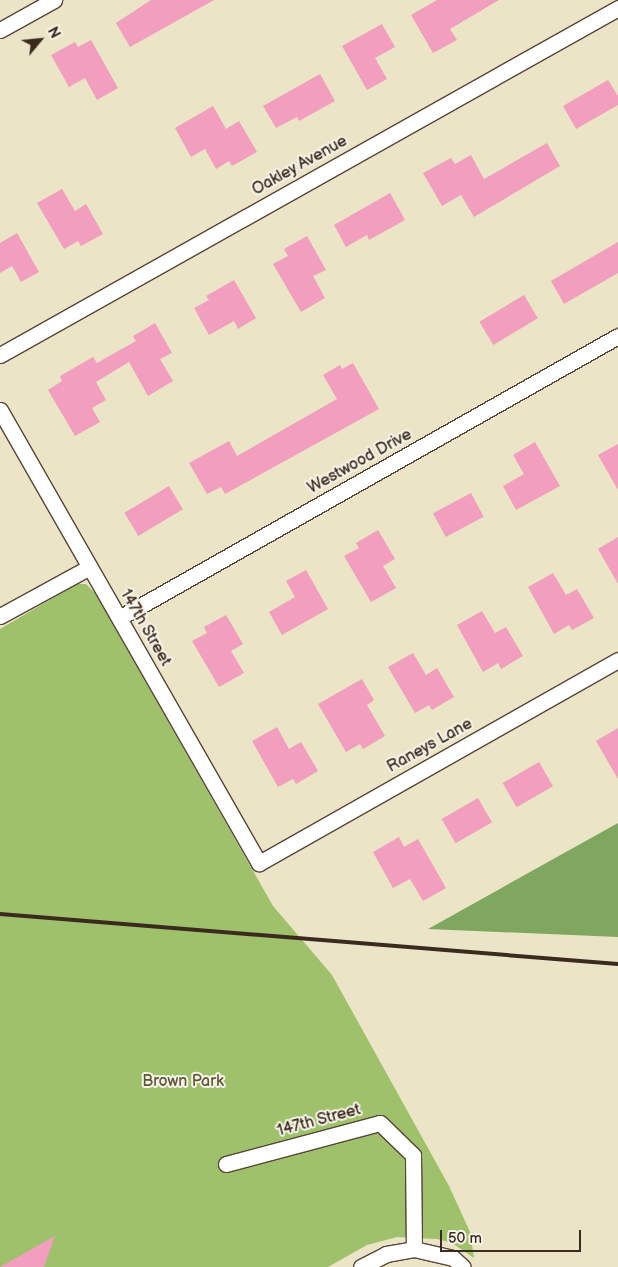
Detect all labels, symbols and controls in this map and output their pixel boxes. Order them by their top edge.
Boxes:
north arrow [15,15,65,65]
text: N [44,24,64,41]
street label: Oakley Avenue [249,132,351,200]
street label: Westwood Drive [305,426,415,498]
street label: 147th Street [115,586,175,670]
street label: Raneys Lane [384,715,476,777]
park label: Brown Park [142,1072,224,1092]
street label: 147th Street [275,1101,363,1141]
scale bar [443,1220,584,1252]
text: 50 m [448,1229,482,1248]

